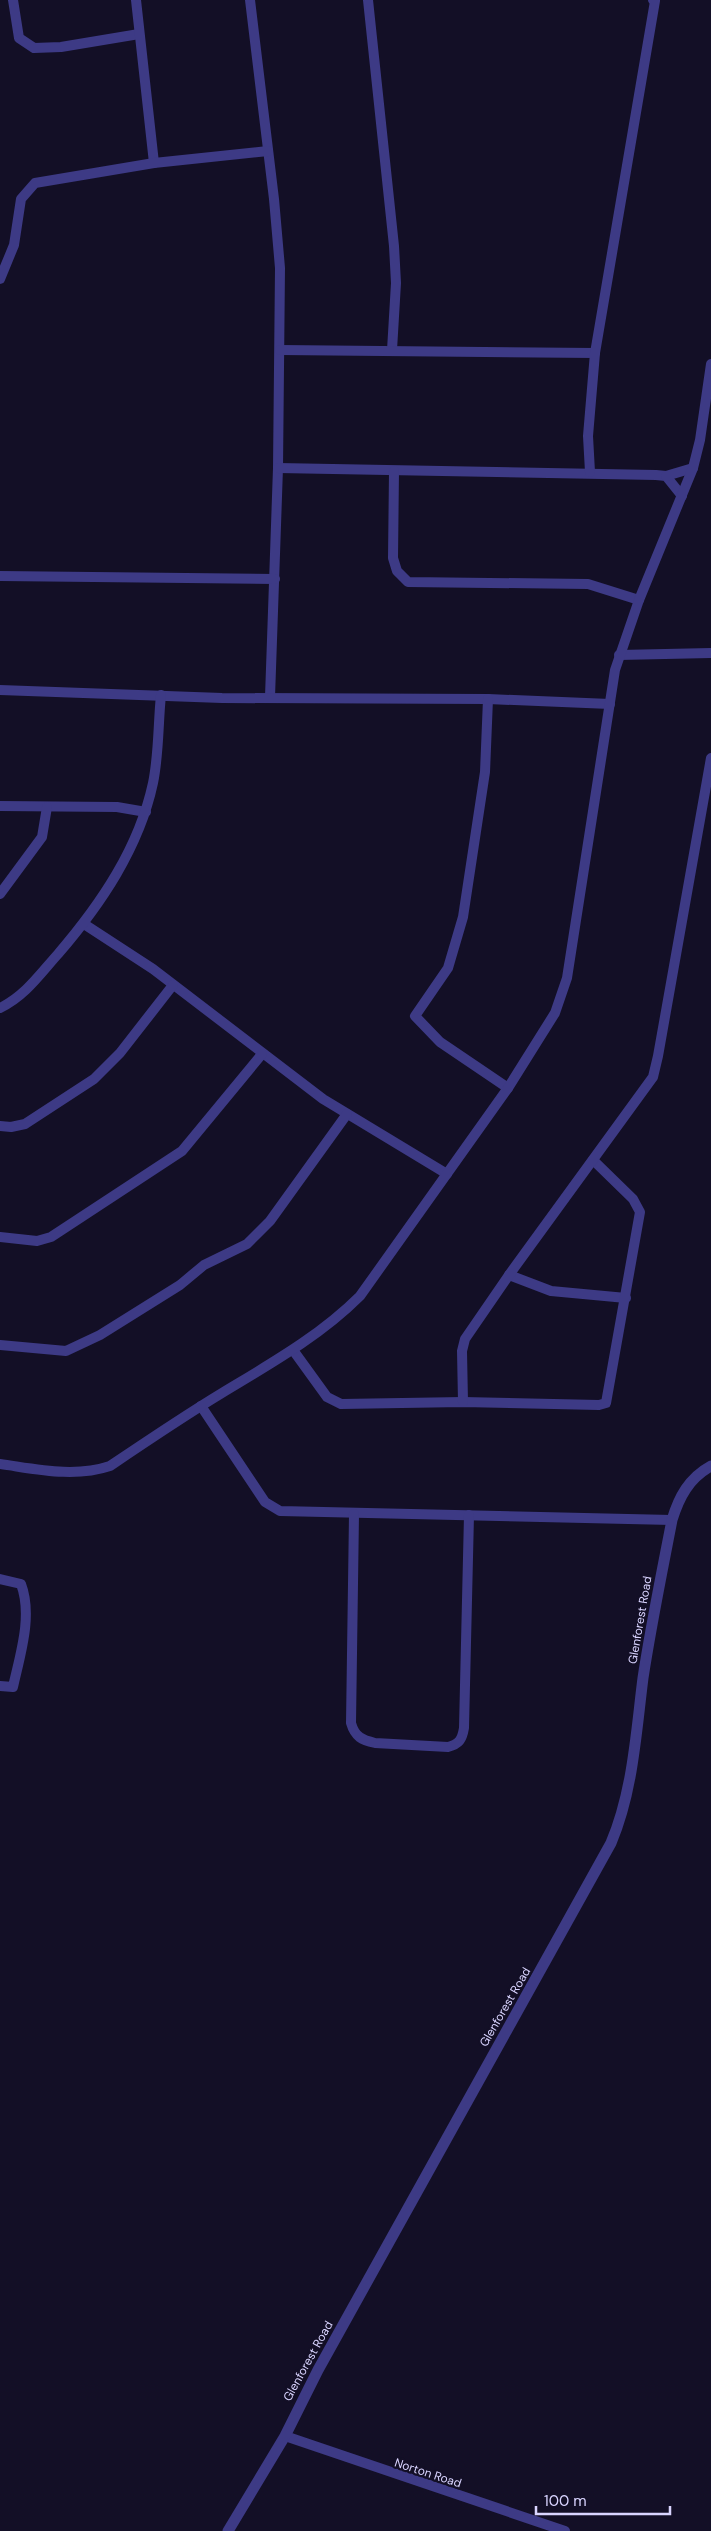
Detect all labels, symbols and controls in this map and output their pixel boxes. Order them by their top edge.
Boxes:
street label: Glenforest Road [624,1575,656,1665]
street label: Glenforest Road [476,1964,534,2050]
street label: Glenforest Road [279,2318,337,2404]
street label: Norton Road [392,2455,464,2491]
scale bar [536,2484,670,2516]
text: 100 m [544,2491,587,2511]

